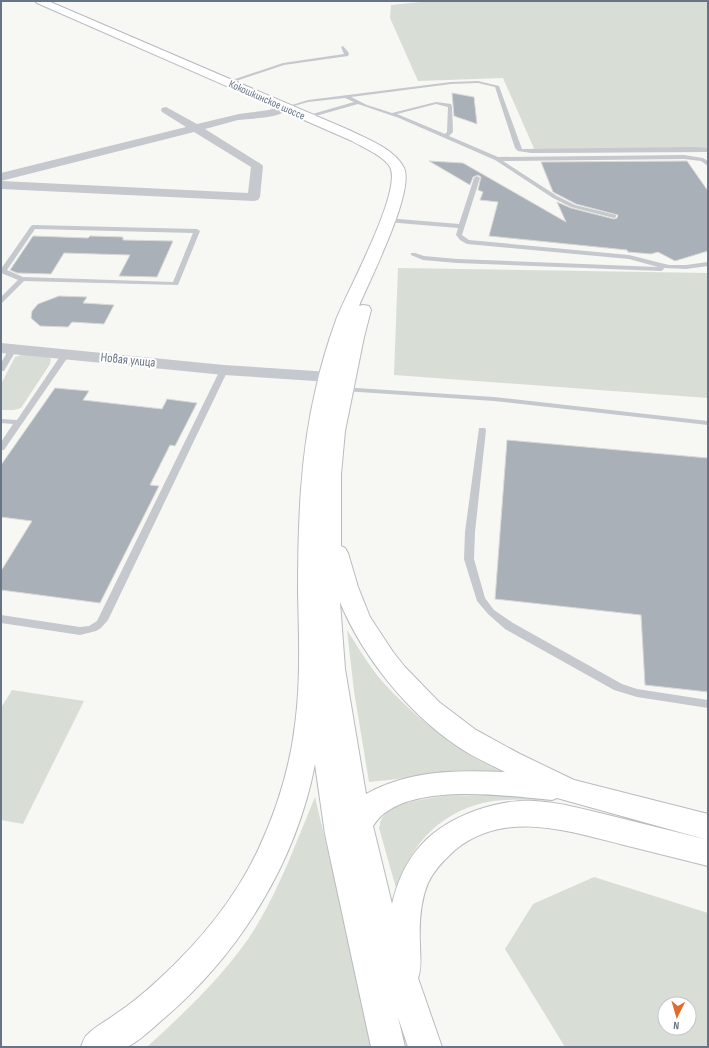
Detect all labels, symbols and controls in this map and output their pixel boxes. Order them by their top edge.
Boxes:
street label: Кокошкинское шоссе [227,77,307,123]
street label: Новая улица [100,349,156,371]
north arrow [657,996,697,1036]
text: N [673,1019,680,1032]

